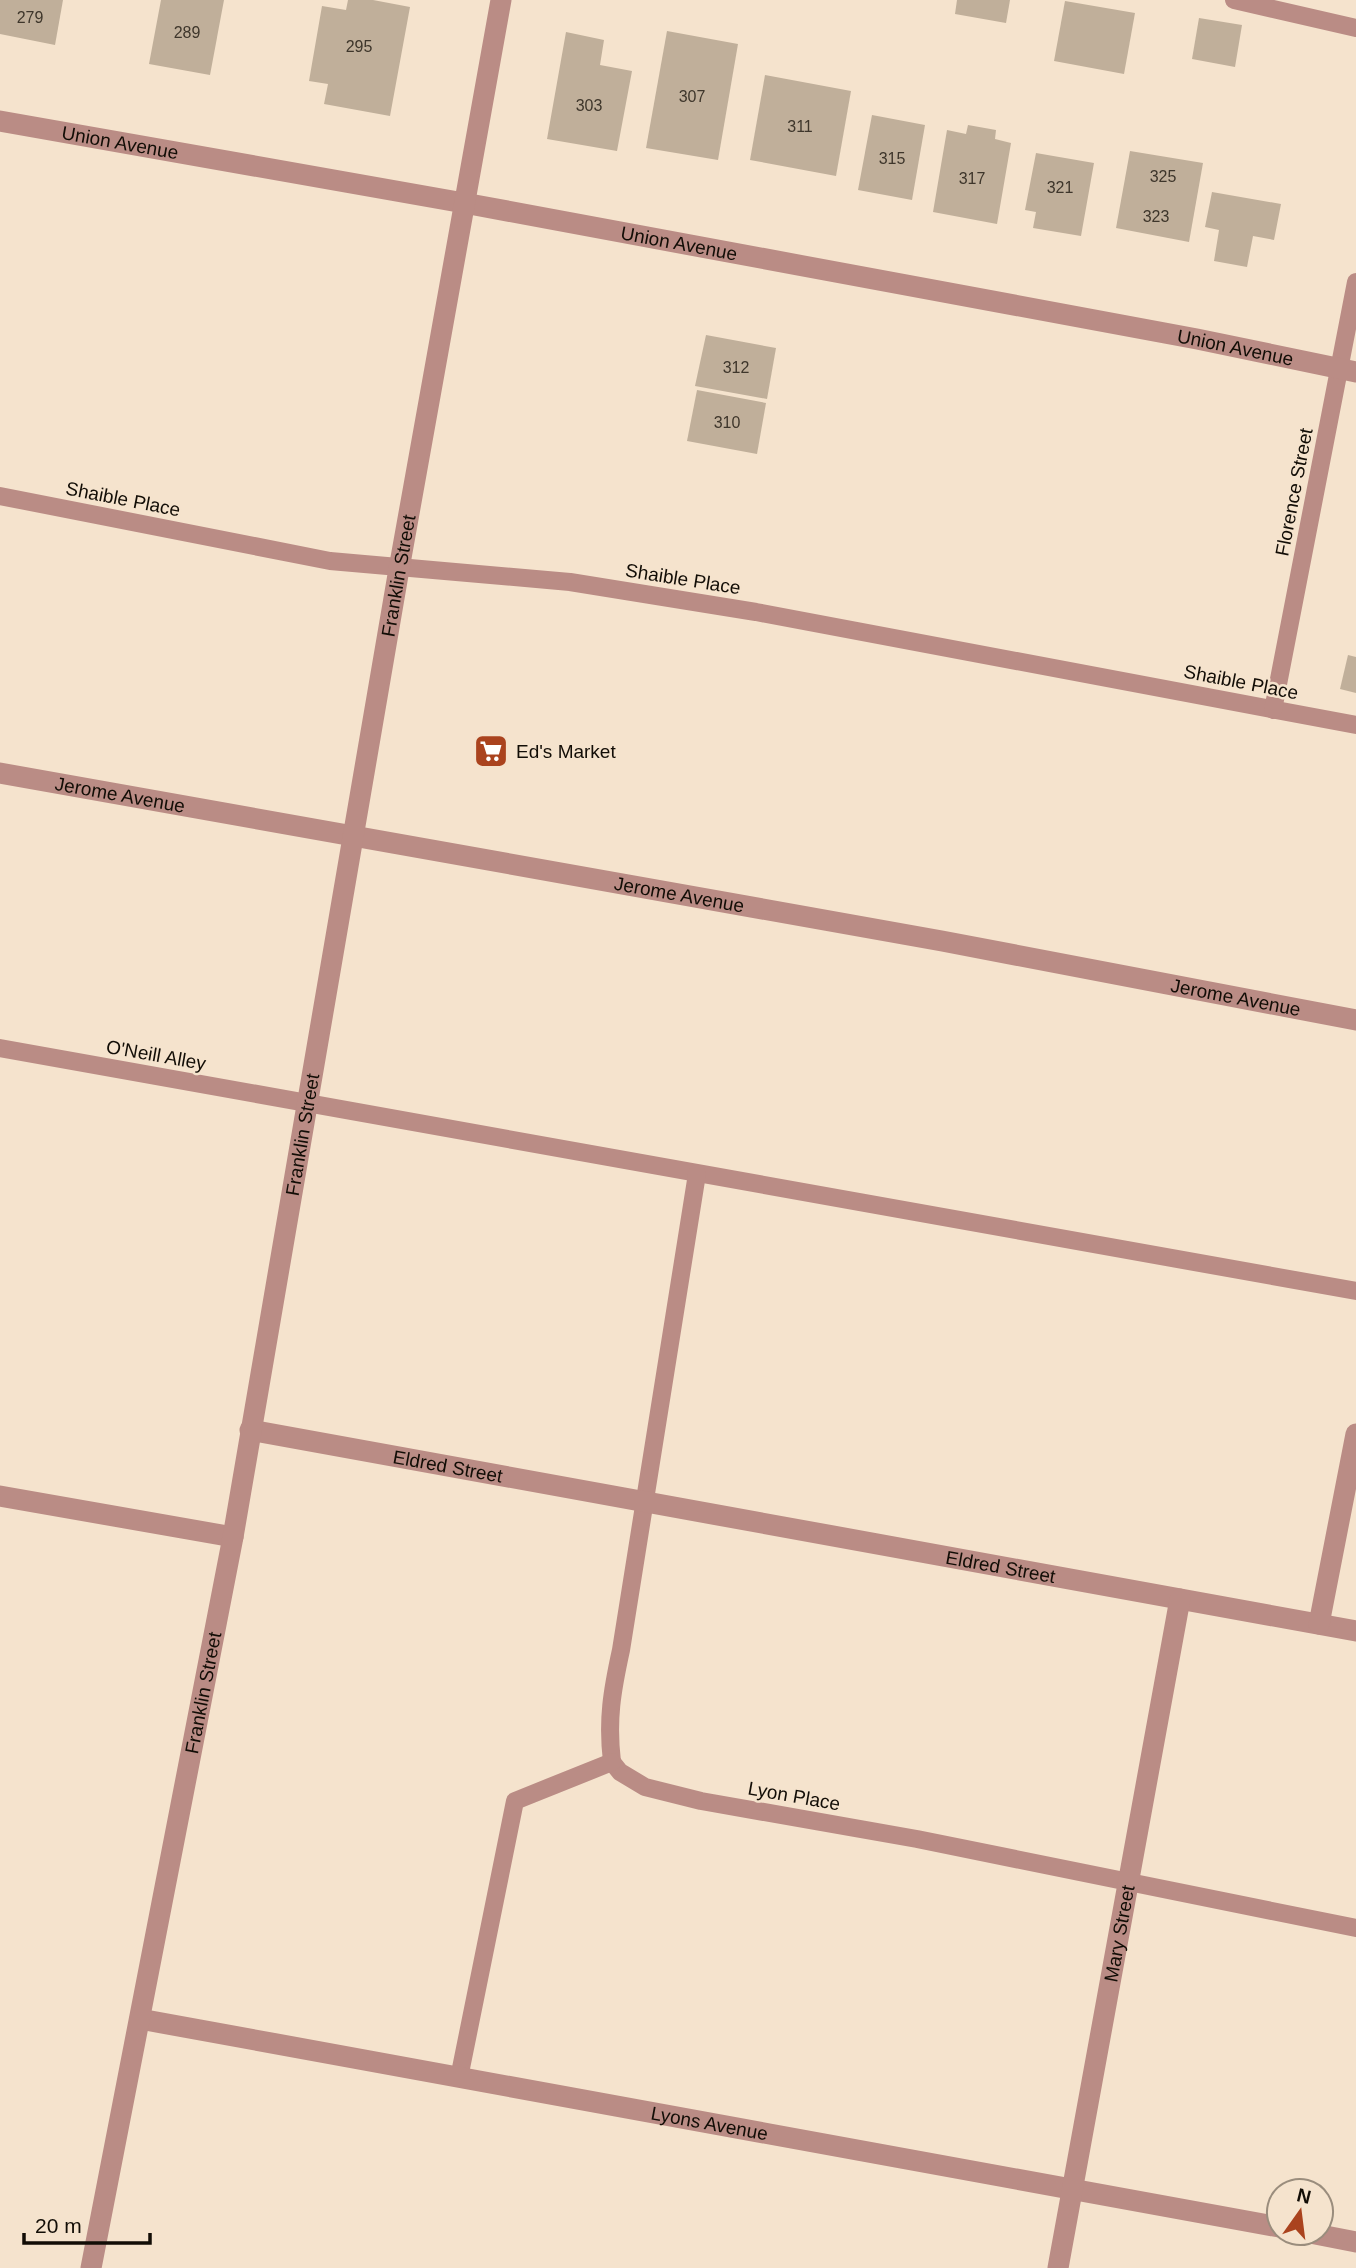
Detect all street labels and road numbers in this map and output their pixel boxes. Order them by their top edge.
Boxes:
street label: Union Avenue [60,122,180,163]
street label: Union Avenue [619,222,739,264]
street label: Union Avenue [1176,325,1295,369]
street label: Florence Street [1271,426,1317,558]
street label: Shaible Place [64,478,182,520]
street label: Franklin Street [377,512,419,638]
street label: Shaible Place [624,560,742,598]
street label: Shaible Place [1182,661,1300,703]
street label: Jerome Avenue [53,773,187,816]
street label: Jerome Avenue [613,872,746,916]
street label: Jerome Avenue [1169,974,1303,1020]
street label: O'Neill Alley [105,1036,208,1074]
street label: Franklin Street [281,1071,323,1197]
street label: Eldred Street [391,1446,505,1486]
street label: Eldred Street [944,1546,1058,1587]
street label: Franklin Street [181,1629,225,1755]
street label: Lyon Place [746,1778,842,1814]
street label: Mary Street [1100,1883,1138,1984]
street label: Lyons Avenue [649,2102,770,2144]

